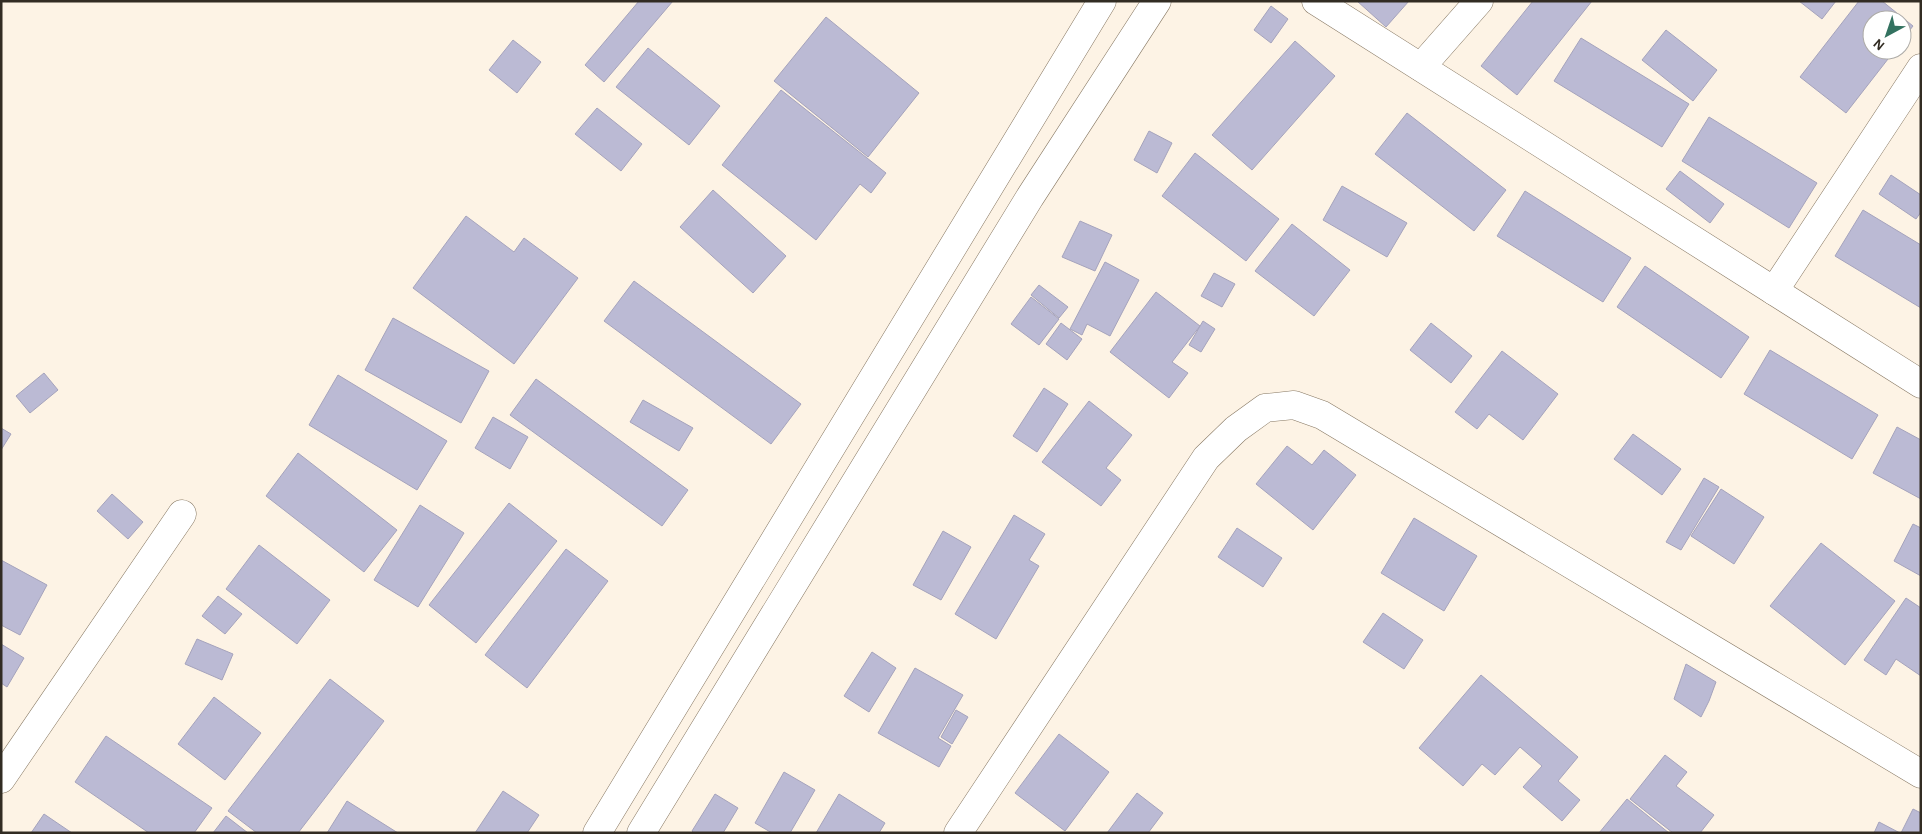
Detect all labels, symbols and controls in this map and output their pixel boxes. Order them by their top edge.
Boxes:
north arrow [1862,10,1912,60]
text: N [1871,36,1888,53]

